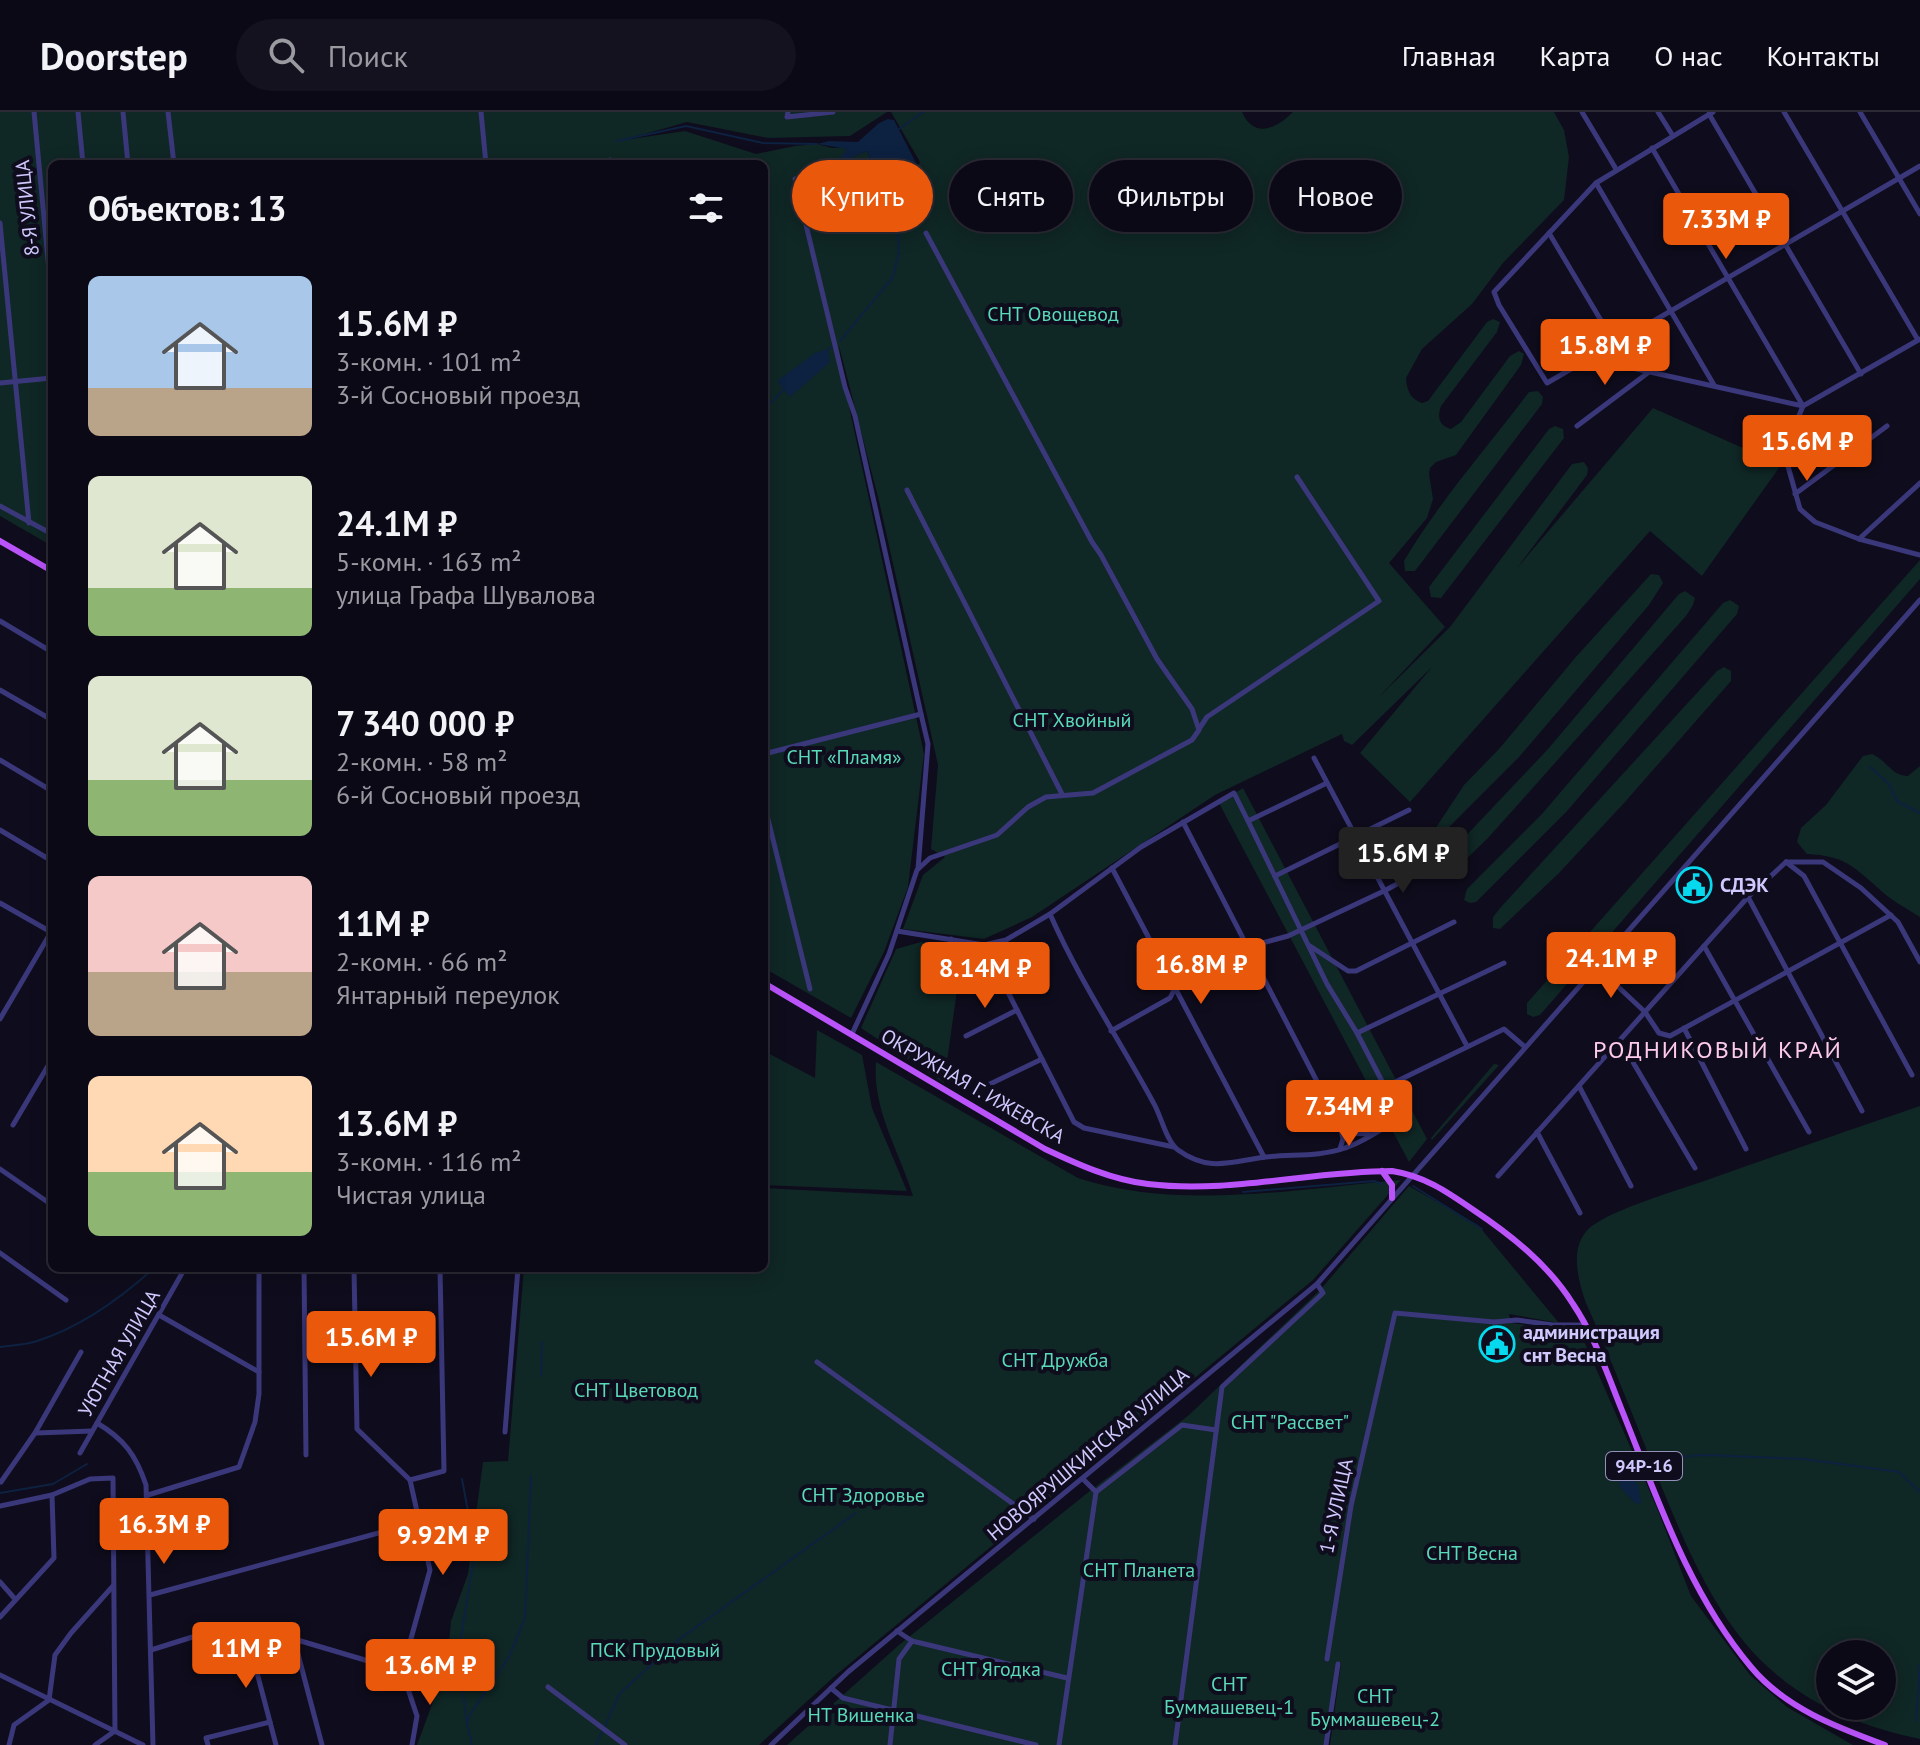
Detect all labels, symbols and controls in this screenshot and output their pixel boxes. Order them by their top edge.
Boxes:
search box [236,19,796,91]
text: Doorstep [40,31,188,80]
icon: search [264,33,308,77]
text: Поиск [328,36,408,75]
text: Главная [1402,37,1496,74]
text: Карта [1540,37,1610,74]
text: О нас [1654,37,1723,74]
text: Контакты [1767,37,1880,74]
street label: 8-Я УЛИЦА [9,158,45,257]
chip: Купить [792,160,933,232]
chip: Снять [949,160,1073,232]
chip: Фильтры [1089,160,1253,232]
chip: Новое [1269,160,1402,232]
text: Объектов: 13 [88,186,287,230]
icon: filters [684,186,728,230]
pin: 7.33M ₽ [1652,193,1800,261]
text: 7.33M ₽ [1681,202,1771,235]
text: 15.6M ₽ [336,301,457,345]
park label: СНТ Овощевод [987,301,1119,327]
icon: home [152,308,248,404]
pin: 15.8M ₽ [1531,319,1679,387]
text: 15.8M ₽ [1559,328,1651,361]
text: 3-комн. · 101 m² [336,345,522,378]
text: 3-й Сосновый проезд [336,378,580,411]
pin: 15.6M ₽ [1733,415,1881,483]
text: 15.6M ₽ [1761,424,1853,457]
text: 24.1M ₽ [336,501,457,545]
icon: home [152,508,248,604]
text: 5-комн. · 163 m² [336,545,522,578]
text: улица Графа Шувалова [336,578,596,611]
text: 7 340 000 ₽ [336,701,514,745]
park label: СНТ Хвойный [1013,707,1131,733]
icon: home [152,708,248,804]
park label: СНТ «Пламя» [786,744,902,770]
text: 2-комн. · 58 m² [336,745,507,778]
text: 6-й Сосновый проезд [336,778,580,811]
pin: 15.6M ₽ [1329,827,1477,895]
text: 15.6M ₽ [1357,836,1449,869]
public building icon: СДЭК [1675,866,1713,904]
place label: СДЭК [1720,872,1769,898]
text: 11M ₽ [336,901,430,945]
icon: home [152,908,248,1004]
pin: 24.1M ₽ [1537,932,1685,1000]
pin: 16.8M ₽ [1127,938,1275,1006]
text: 24.1M ₽ [1565,941,1657,974]
pin: 8.14M ₽ [911,942,1059,1010]
text: 2-комн. · 66 m² [336,945,507,978]
text: 16.8M ₽ [1155,947,1247,980]
text: 8.14M ₽ [939,951,1031,984]
text: Янтарный переулок [336,978,560,1011]
street label: ОКРУЖНАЯ Г. ИЖЕВСКА [876,1023,1070,1149]
district label: РОДНИКОВЫЙ КРАЙ [1593,1034,1843,1065]
pin: 7.34M ₽ [1275,1080,1423,1148]
text: 7.34M ₽ [1304,1089,1394,1122]
text: 13.6M ₽ [336,1101,457,1145]
icon: home [152,1108,248,1204]
text: 3-комн. · 116 m² [336,1145,522,1178]
text: Чистая улица [336,1178,486,1211]
street label: УЮТНАЯ УЛИЦА [72,1285,166,1421]
pin: 15.6M ₽ [297,1311,445,1379]
place label: администрация снт Весна [1523,1319,1660,1368]
text: 15.6M ₽ [325,1320,417,1353]
public building icon: администрация снт Весна [1478,1325,1516,1363]
park label: СНТ Дружба [1001,1347,1109,1373]
street label: НОВОЯРУШКИНСКАЯ УЛИЦА [982,1362,1195,1546]
park label: СНТ Цветовод [574,1377,698,1403]
park label: СНТ "Рассвет" [1231,1409,1349,1435]
road number: 94Р-16 [1606,1452,1682,1480]
street label: 1-Я УЛИЦА [1313,1456,1359,1556]
park label: СНТ Здоровье [801,1482,925,1508]
pin: 16.3M ₽ [90,1498,238,1566]
text: 16.3M ₽ [118,1507,210,1540]
pin: 9.92M ₽ [369,1509,517,1577]
text: 9.92M ₽ [397,1518,489,1551]
park label: СНТ Весна [1426,1540,1518,1566]
park label: СНТ Планета [1083,1557,1195,1583]
pin: 11M ₽ [190,1622,302,1690]
text: 11M ₽ [210,1631,282,1664]
park label: ПСК Прудовый [590,1637,720,1663]
pin: 13.6M ₽ [356,1639,504,1707]
map controls [1816,1640,1896,1720]
button: layers [1816,1640,1896,1720]
text: 13.6M ₽ [384,1648,476,1681]
park label: СНТ Ягодка [941,1656,1041,1682]
park label: СНТ Буммашевец-1 [1164,1671,1294,1720]
park label: СНТ Буммашевец-2 [1310,1683,1440,1732]
park label: НТ Вишенка [808,1702,914,1728]

